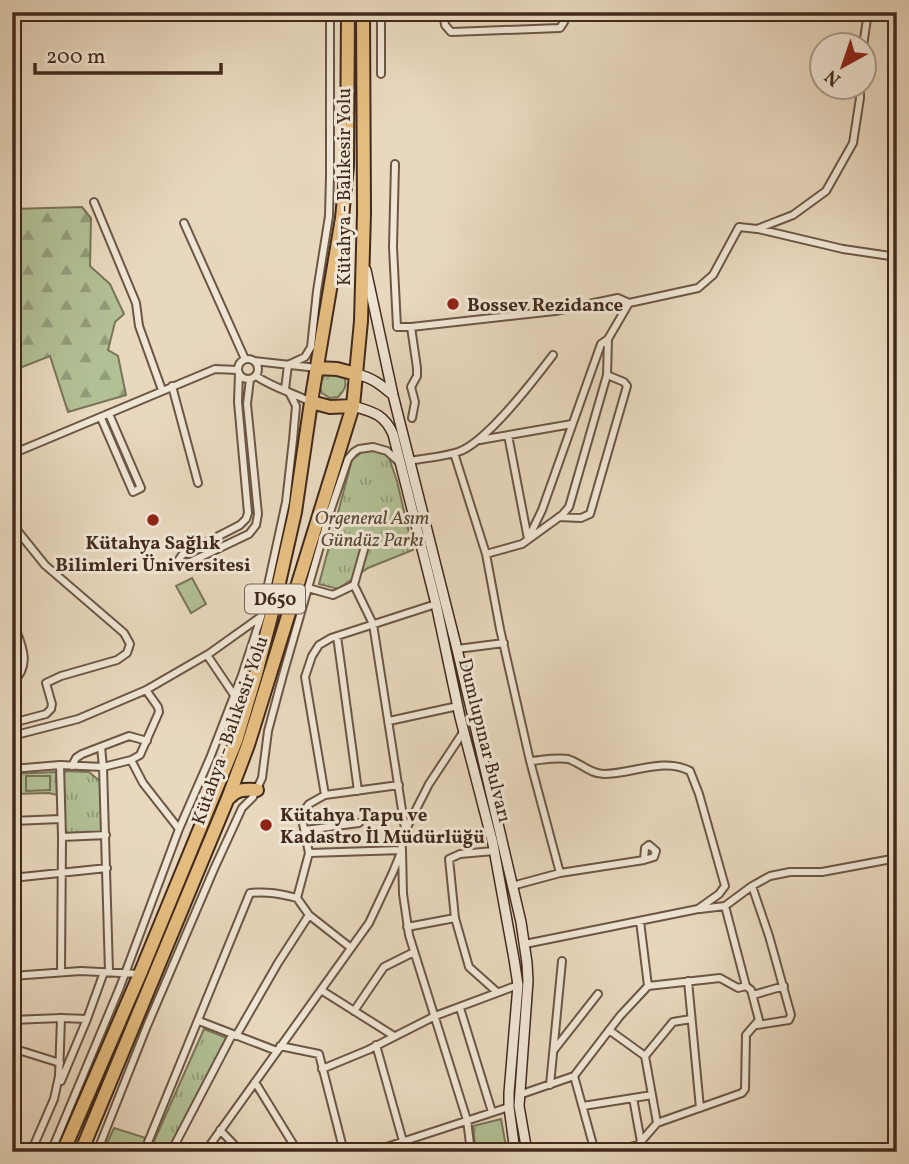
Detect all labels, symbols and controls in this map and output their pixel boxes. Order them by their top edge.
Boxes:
scale bar [35,32,220,76]
north arrow [808,32,878,102]
text: 200 m [46,43,106,72]
text: N [820,63,847,92]
street label: Kütahya - Balıkesir Yolu [332,88,358,286]
place label: Bossev Rezidance [467,293,624,319]
marker: Bossev Rezidance [445,296,461,312]
park label: Orgeneral Asım Gündüz Parkı [315,506,429,554]
marker: Kütahya Sağlık Bilimleri Üniversitesi [145,512,161,528]
place label: Kütahya Sağlık Bilimleri Üniversitesi [55,531,251,579]
road number: D650 [245,584,305,614]
street label: Kütahya - Balıkesir Yolu [186,633,275,829]
street label: Dumlupınar Bulvarı [451,656,517,826]
place label: Kütahya Tapu ve Kadastro İl Müdürlüğü [280,803,485,851]
marker: Kütahya Tapu ve Kadastro İl Müdürlüğü [258,817,274,833]

